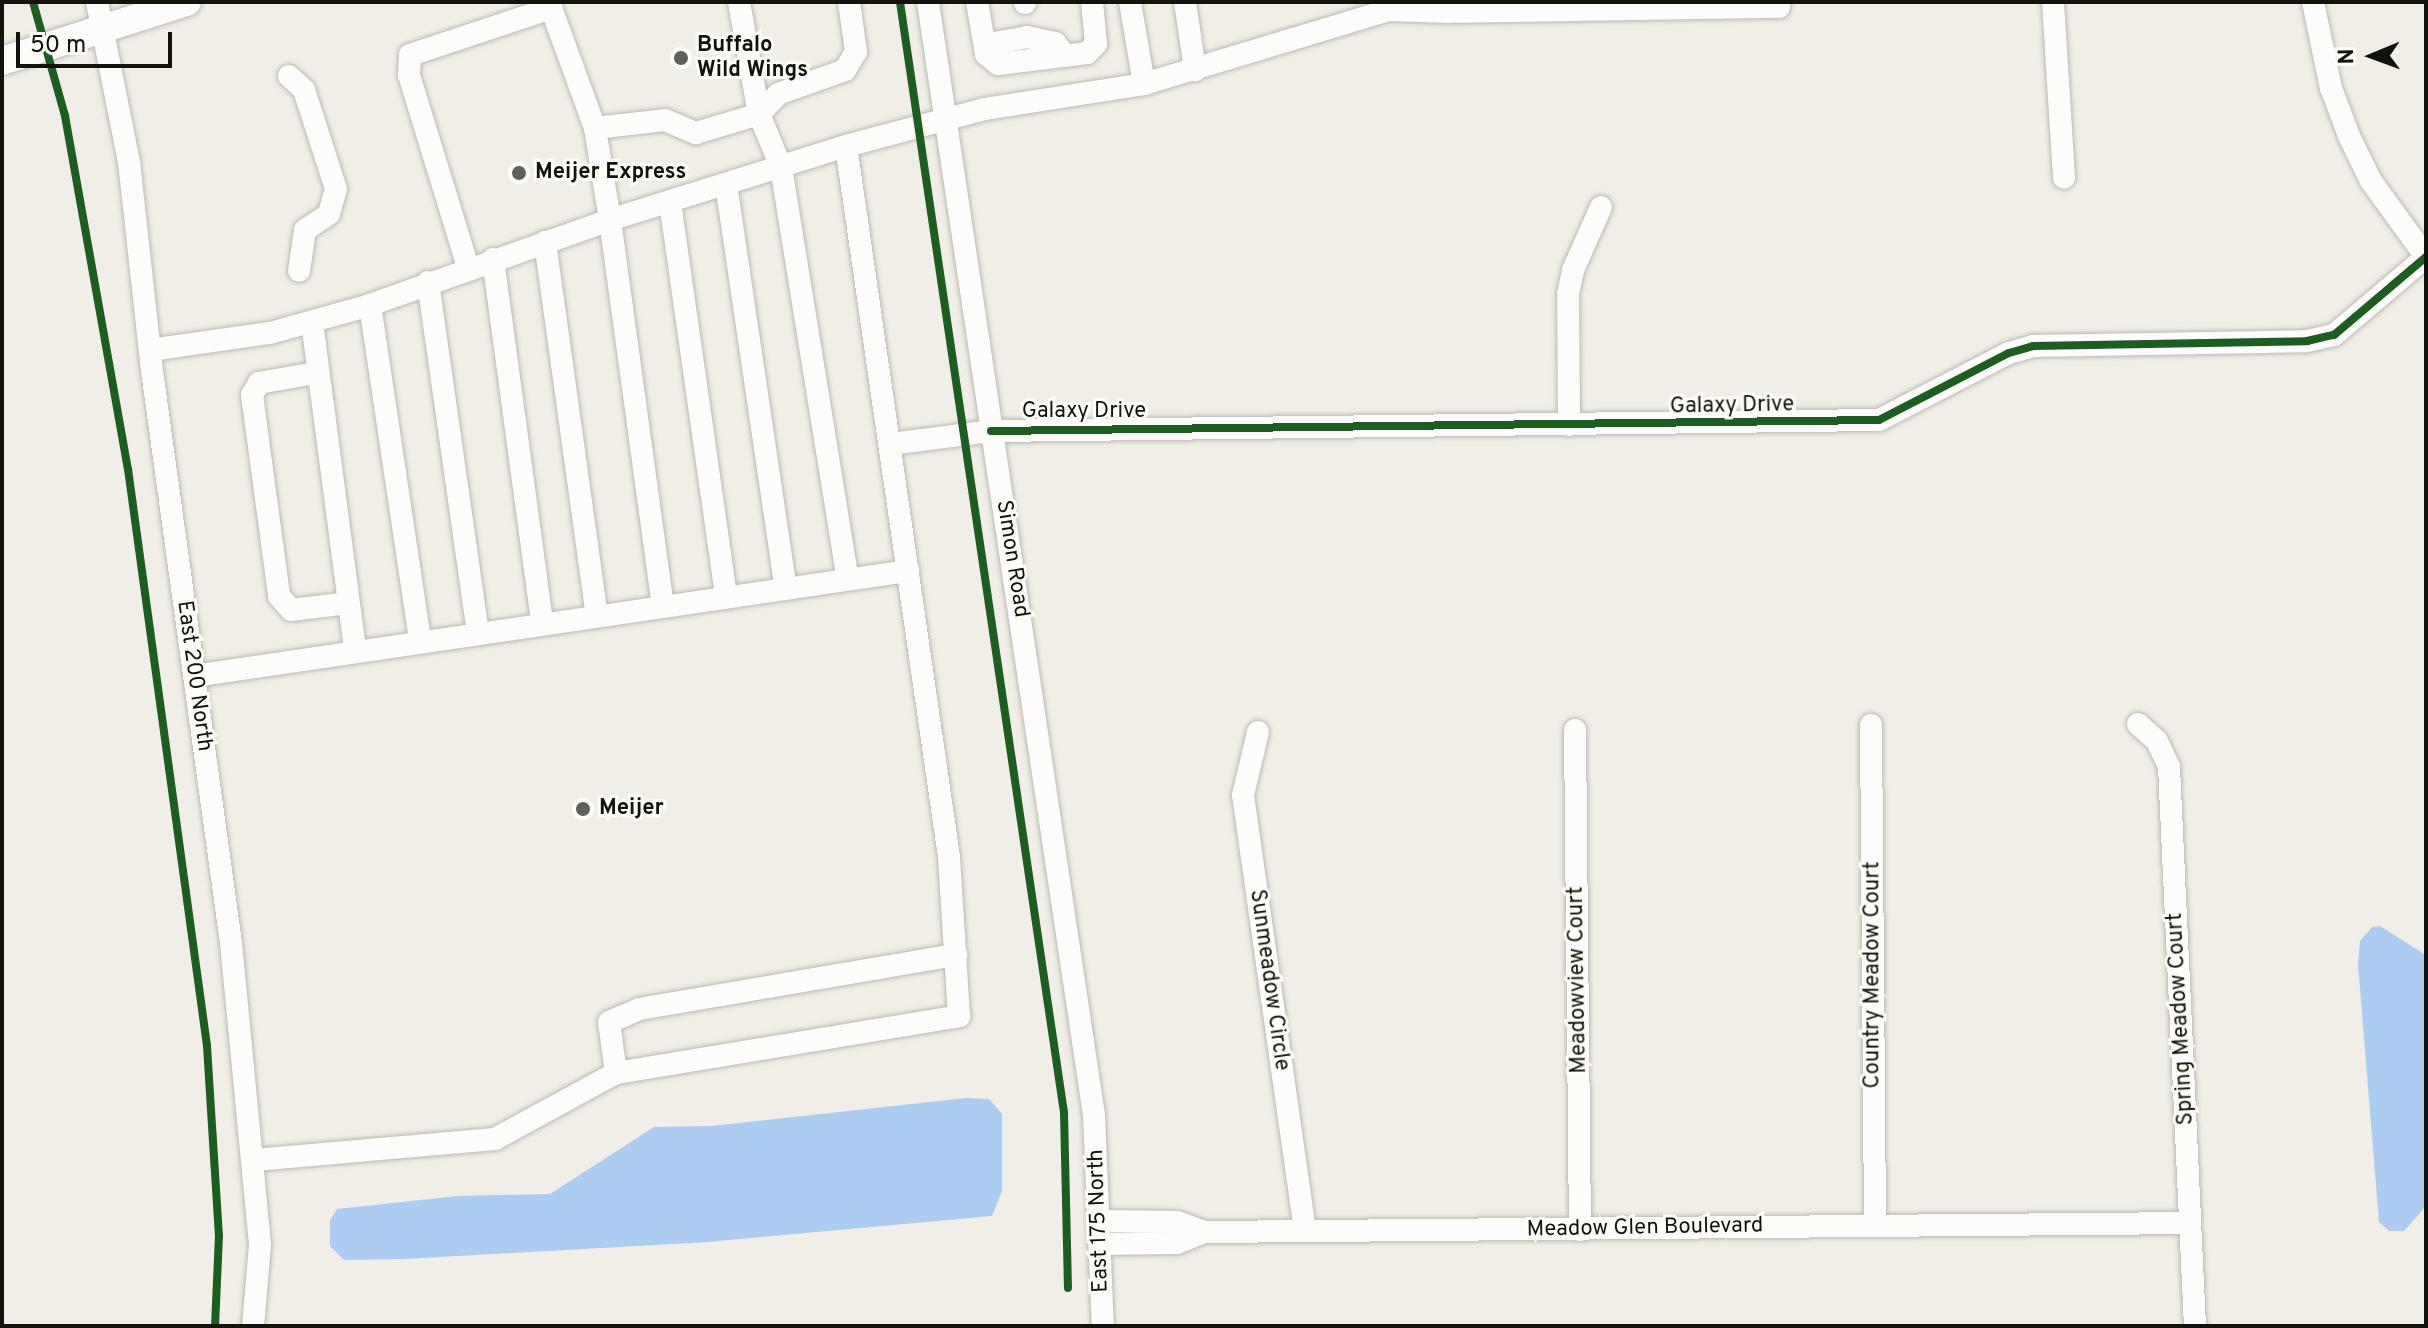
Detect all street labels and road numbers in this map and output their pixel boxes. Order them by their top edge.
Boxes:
street label: Galaxy Drive [1670,392,1794,420]
street label: Galaxy Drive [1022,399,1146,425]
street label: Simon Road [990,498,1034,620]
street label: East 200 North [170,599,218,753]
street label: Country Meadow Court [1860,861,1886,1089]
street label: Meadowview Court [1563,886,1593,1074]
street label: Sunmeadow Circle [1243,888,1295,1072]
street label: Spring Meadow Court [2162,912,2200,1126]
street label: East 175 North [1083,1149,1115,1293]
street label: Meadow Glen Boulevard [1526,1213,1764,1243]

